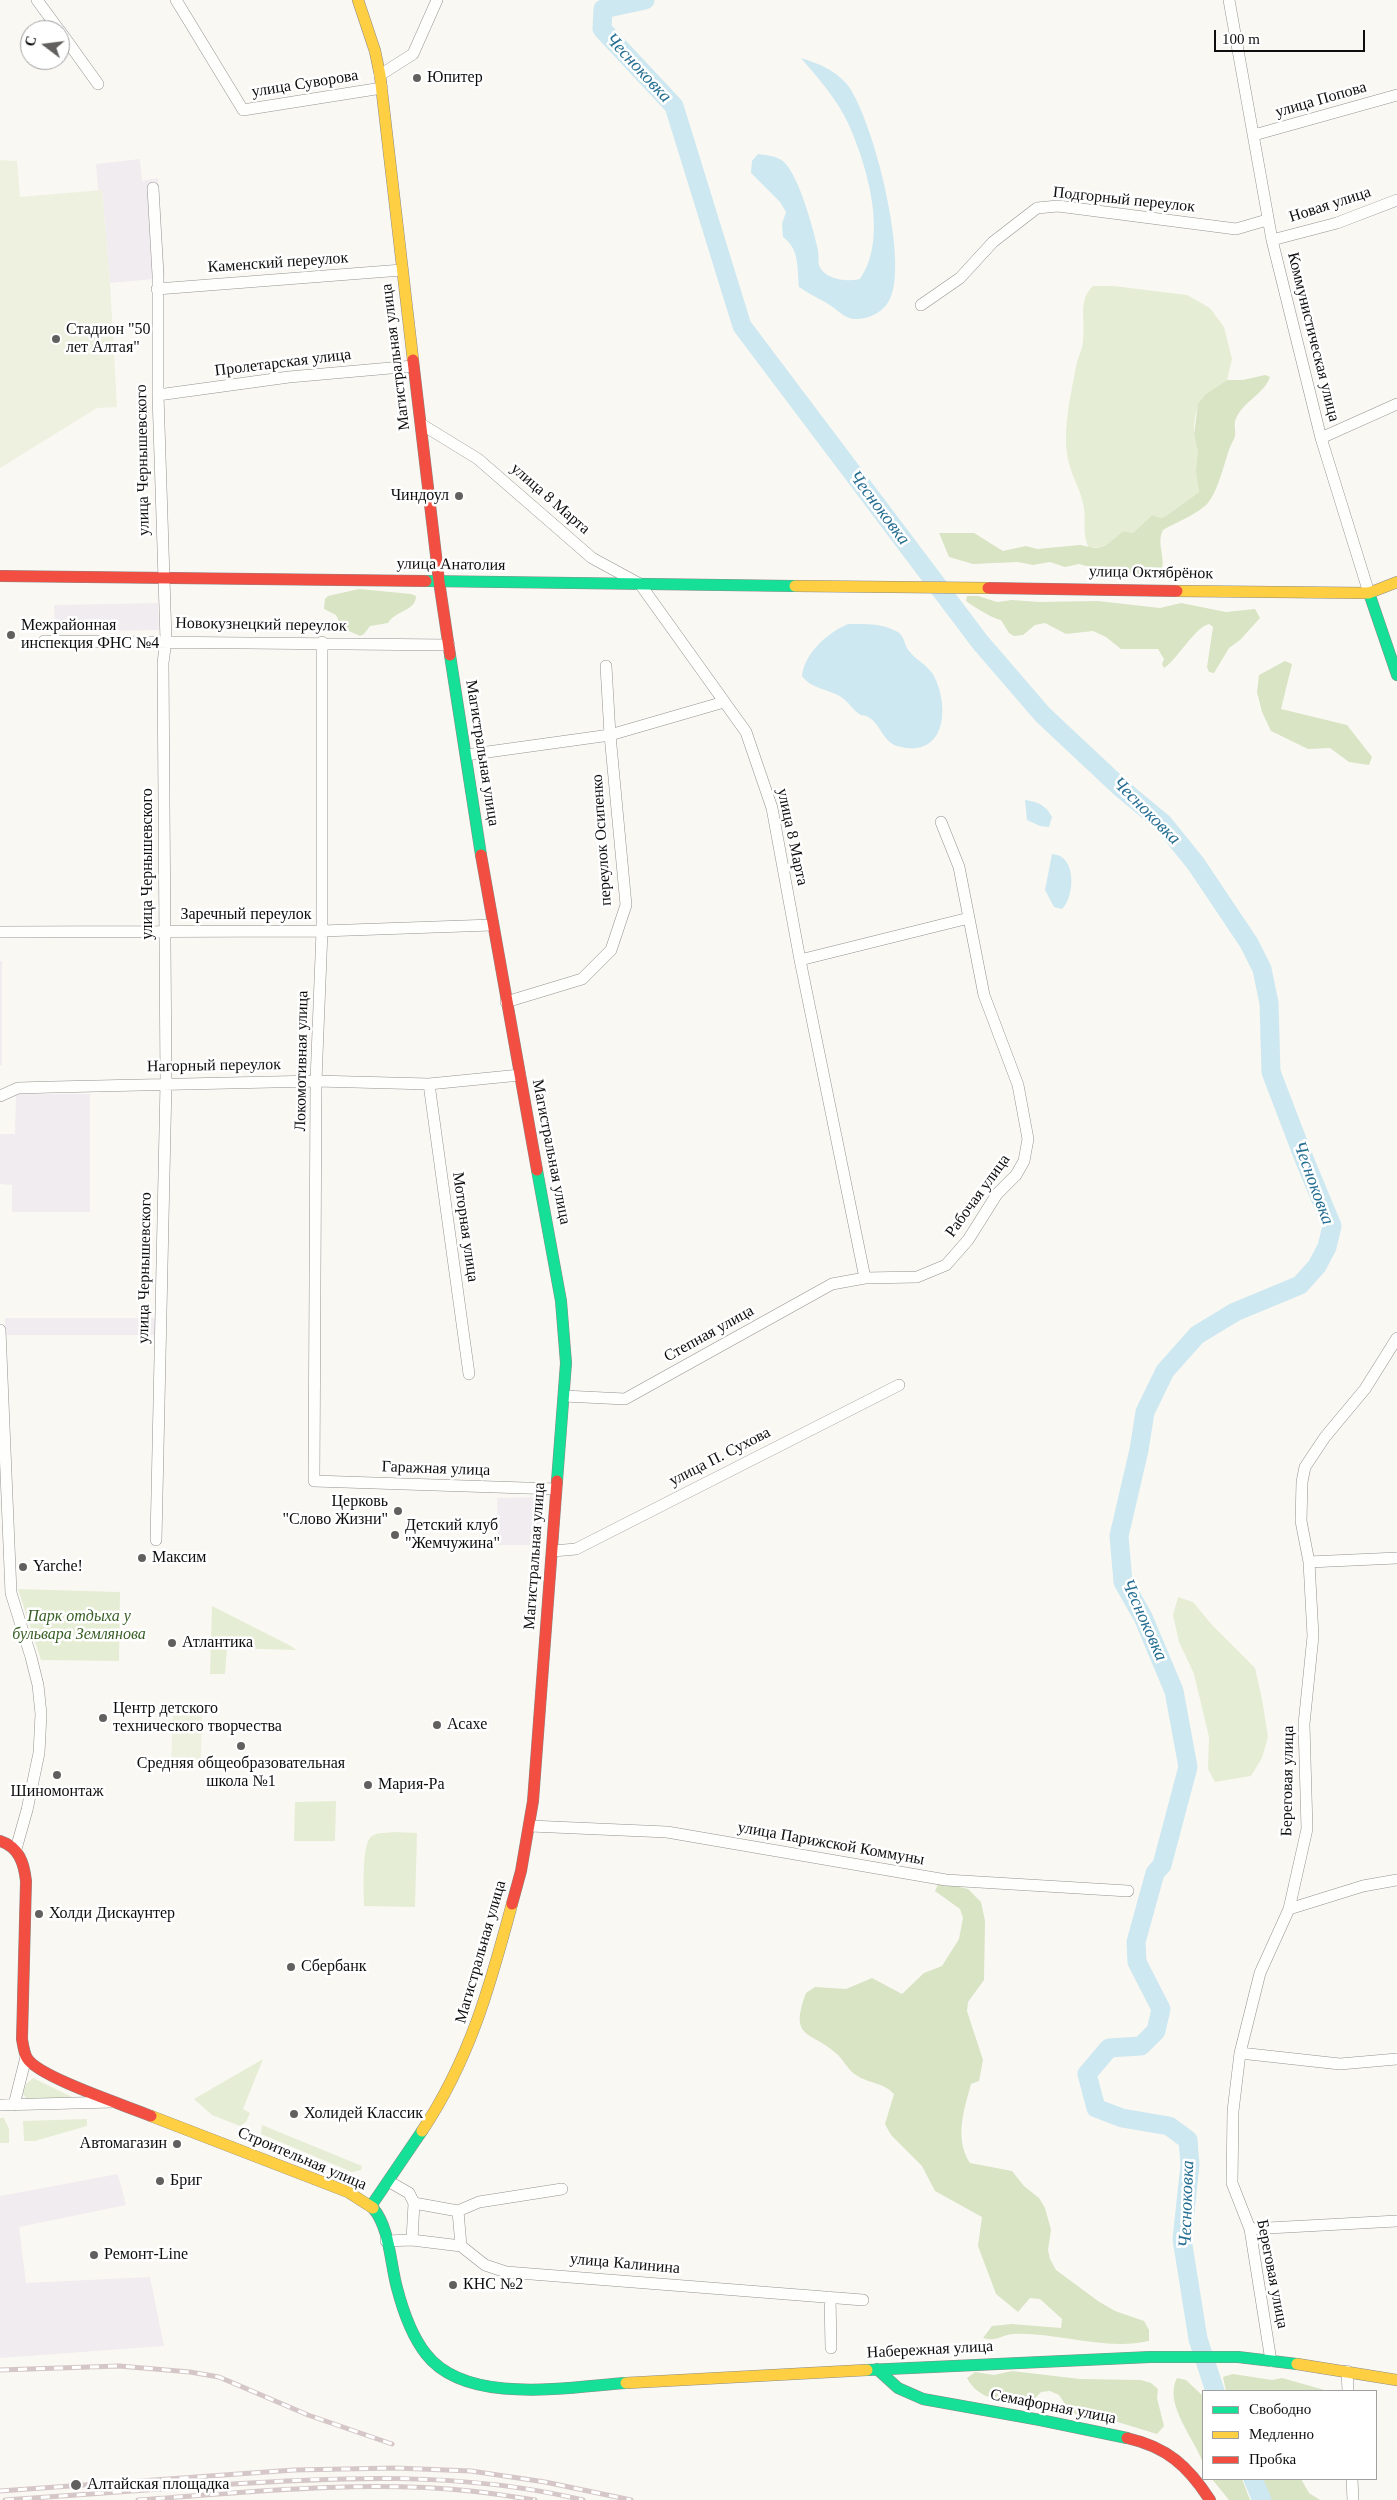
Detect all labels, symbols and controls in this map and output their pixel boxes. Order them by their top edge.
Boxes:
north arrow [20,20,70,70]
scale bar [1217,20,1368,52]
water label: Чесноковка [600,29,676,107]
text: 100 m [1222,31,1260,47]
text: С [22,34,40,48]
street label: улица Суворова [250,66,360,102]
place label: Юпитер [427,68,483,88]
marker: Юпитер [411,72,423,84]
street label: улица Попова [1273,78,1369,122]
street label: Подгорный переулок [1052,183,1196,217]
street label: Новая улица [1287,183,1373,227]
street label: Каменский переулок [207,249,349,277]
street label: Коммунистическая улица [1283,250,1343,424]
street label: Магистральная улица [377,282,415,432]
place label: Стадион "50 лет Алтая" [66,320,151,358]
marker: Стадион "50 лет Алтая" [50,333,62,345]
street label: Пролетарская улица [214,345,352,381]
street label: улица Чернышевского [132,384,154,536]
street label: улица 8 Марта [506,459,594,539]
water label: Чесноковка [844,467,914,549]
place label: Чиндоул [391,486,449,506]
marker: Чиндоул [453,490,465,502]
street label: улица Анатолия [396,554,506,576]
street label: улица Октябрёнок [1089,562,1213,584]
street label: Новокузнецкий переулок [175,614,347,636]
place label: Межрайонная инспекция ФНС №4 [21,616,159,654]
marker: Межрайонная инспекция ФНС №4 [5,629,17,641]
street label: Магистральная улица [461,679,503,827]
water label: Чесноковка [1107,772,1185,850]
street label: переулок Осипенко [588,774,616,906]
street label: улица 8 Марта [772,787,812,887]
street label: улица Чернышевского [138,788,158,940]
street label: Заречный переулок [180,905,312,925]
street label: Локомотивная улица [291,991,313,1131]
street label: Нагорный переулок [147,1055,281,1077]
street label: Магистральная улица [527,1078,575,1226]
water label: Чесноковка [1288,1138,1338,1228]
street label: Рабочая улица [942,1151,1014,1241]
street label: Моторная улица [448,1171,482,1283]
street label: улица Чернышевского [134,1192,156,1344]
street label: Степная улица [661,1301,757,1367]
street label: улица П. Сухова [666,1423,774,1491]
street label: Гаражная улица [381,1458,491,1480]
street label: Магистральная улица [520,1482,550,1630]
place label: Церковь "Слово Жизни" [282,1492,388,1530]
marker: Церковь "Слово Жизни" [392,1505,404,1517]
place label: Детский клуб "Жемчужина" [405,1516,500,1554]
marker: Детский клуб "Жемчужина" [389,1529,401,1541]
place label: Максим [152,1548,206,1568]
marker: Максим [136,1552,148,1564]
place label: Yarche! [33,1557,83,1577]
marker: Yarche! [17,1561,29,1573]
water label: Чесноковка [1116,1576,1172,1664]
park label: Парк отдыха у бульвара Землянова [12,1607,146,1645]
place label: Атлантика [182,1633,253,1653]
marker: Атлантика [166,1637,178,1649]
place label: Центр детского технического творчества [113,1699,282,1737]
marker: Центр детского технического творчества [97,1712,109,1724]
place label: Асахе [447,1715,487,1735]
marker: Асахе [431,1719,443,1731]
street label: Береговая улица [1277,1725,1299,1837]
marker: Средняя общеобразовательная школа №1 [235,1740,247,1752]
place label: Средняя общеобразовательная школа №1 [137,1754,345,1792]
marker: Шиномонтаж [51,1769,63,1781]
place label: Мария-Ра [378,1775,445,1795]
marker: Мария-Ра [362,1779,374,1791]
place label: Шиномонтаж [11,1782,103,1802]
street label: улица Парижской Коммуны [736,1818,926,1870]
street label: Магистральная улица [451,1878,511,2026]
place label: Холди Дискаунтер [49,1904,175,1924]
marker: Холди Дискаунтер [33,1908,45,1920]
place label: Сбербанк [301,1957,366,1977]
marker: Сбербанк [285,1961,297,1973]
place label: Холидей Классик [304,2104,423,2124]
marker: Холидей Классик [288,2108,300,2120]
street label: Строительная улица [235,2123,369,2195]
place label: Автомагазин [80,2134,167,2154]
marker: Автомагазин [171,2138,183,2150]
water label: Чесноковка [1175,2160,1199,2248]
place label: Бриг [170,2171,202,2191]
marker: Бриг [154,2175,166,2187]
street label: Береговая улица [1252,2218,1292,2330]
place label: Ремонт-Line [104,2245,188,2265]
marker: Ремонт-Line [88,2249,100,2261]
street label: улица Калинина [569,2250,681,2278]
place label: КНС №2 [463,2275,523,2295]
marker: КНС №2 [447,2279,459,2291]
street label: Набережная улица [866,2337,994,2363]
street label: Семафорная улица [988,2385,1118,2429]
legend [1202,2390,1377,2480]
text: Свободно [1249,2401,1311,2417]
text: Медленно [1249,2426,1314,2442]
text: Пробка [1249,2451,1296,2467]
place label: Алтайская площадка [87,2475,229,2495]
marker: Алтайская площадка [69,2478,83,2492]

